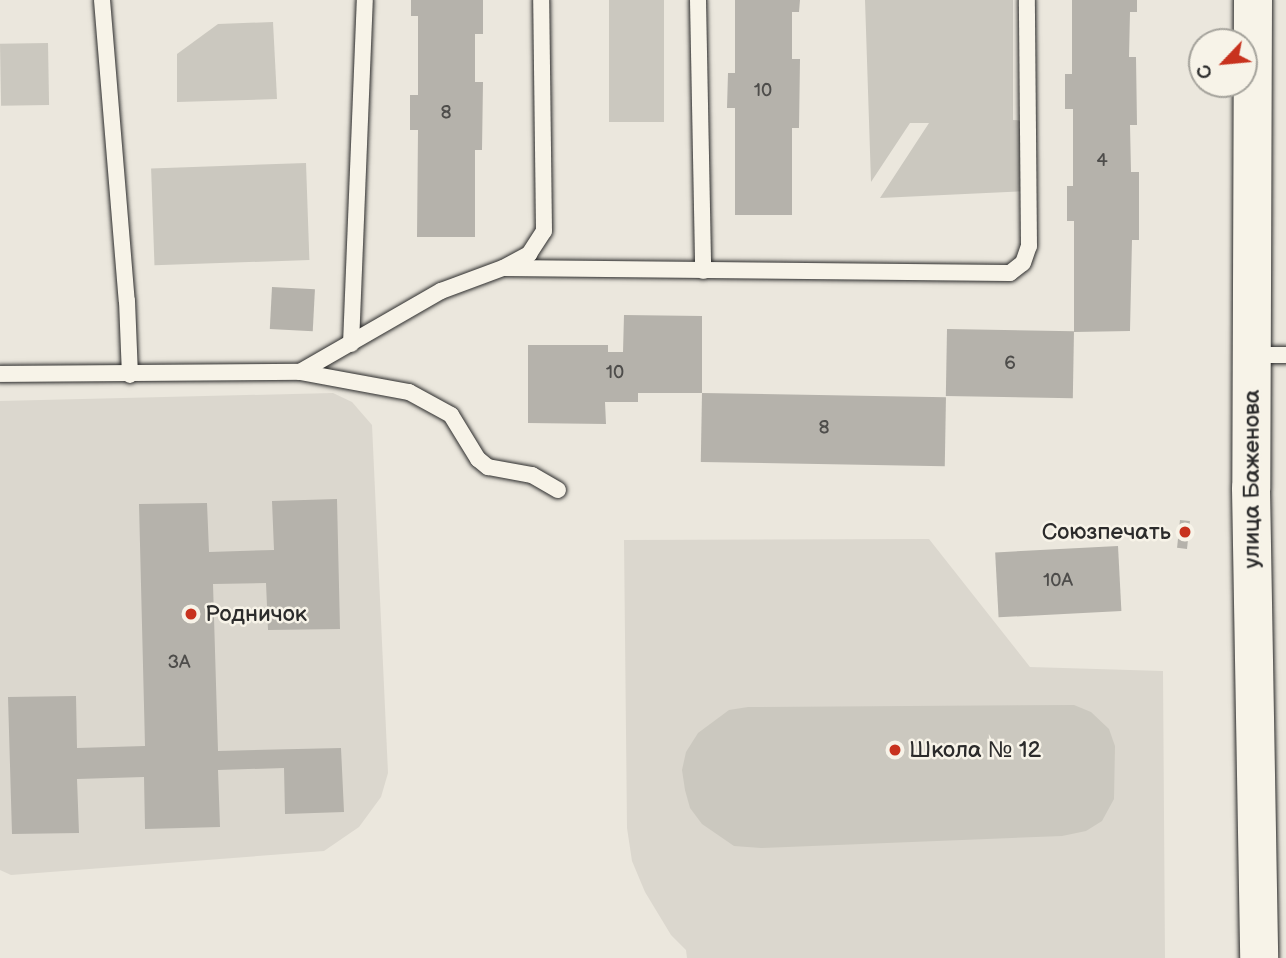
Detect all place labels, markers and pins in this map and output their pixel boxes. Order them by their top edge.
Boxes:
place label: Союзпечать [1042,518,1171,546]
marker: Союзпечать [1177,524,1193,540]
place label: Родничок [205,600,307,628]
marker: Родничок [183,606,199,622]
place label: Школа № 12 [909,736,1041,764]
marker: Школа № 12 [887,742,903,758]

